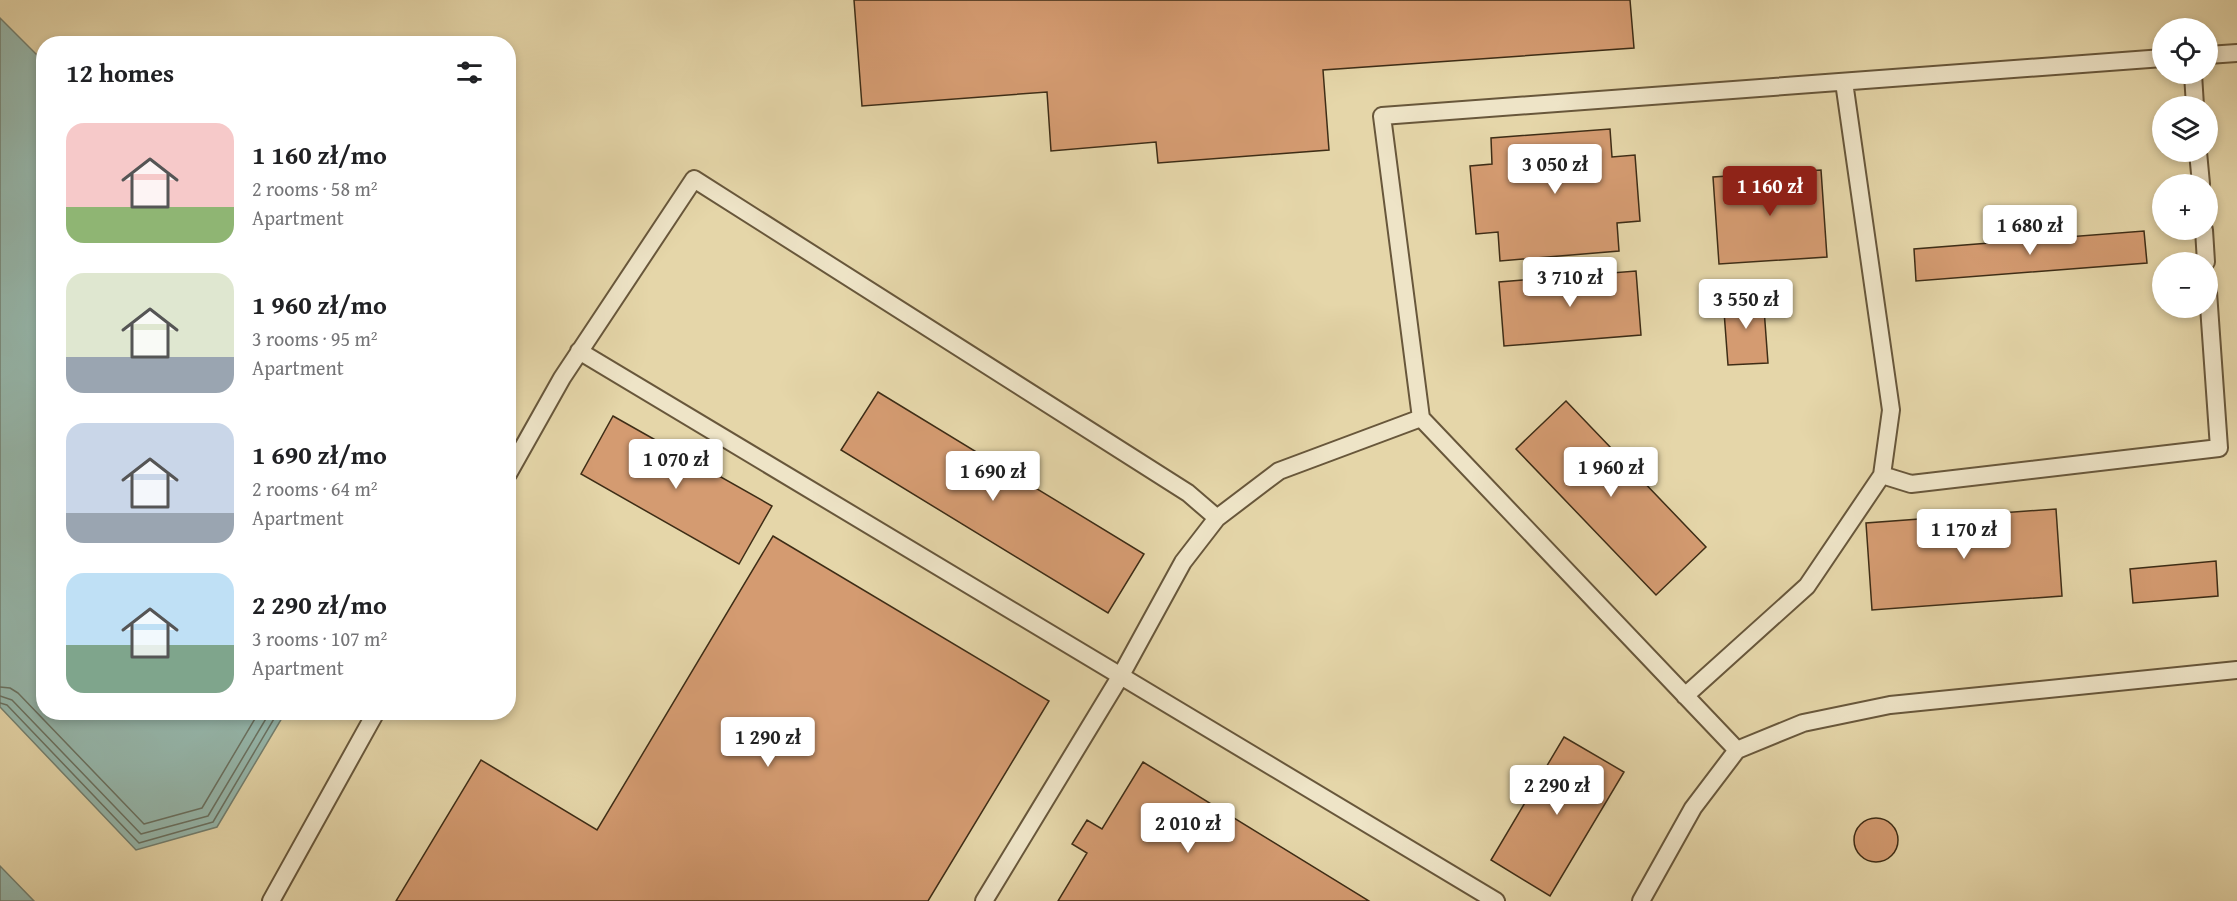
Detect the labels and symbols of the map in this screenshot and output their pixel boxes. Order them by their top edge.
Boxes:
pin: 3 050 zł [1493,144,1617,195]
pin: 1 160 zł [1708,166,1832,217]
pin: 1 680 zł [1968,205,2092,256]
pin: 3 710 zł [1508,257,1632,308]
pin: 3 550 zł [1684,279,1808,330]
pin: 1 070 zł [614,439,738,490]
pin: 1 960 zł [1549,447,1673,498]
pin: 1 690 zł [931,451,1055,502]
pin: 1 170 zł [1902,509,2026,560]
pin: 1 290 zł [706,717,830,768]
pin: 2 290 zł [1495,765,1619,816]
pin: 2 010 zł [1126,803,1250,854]

